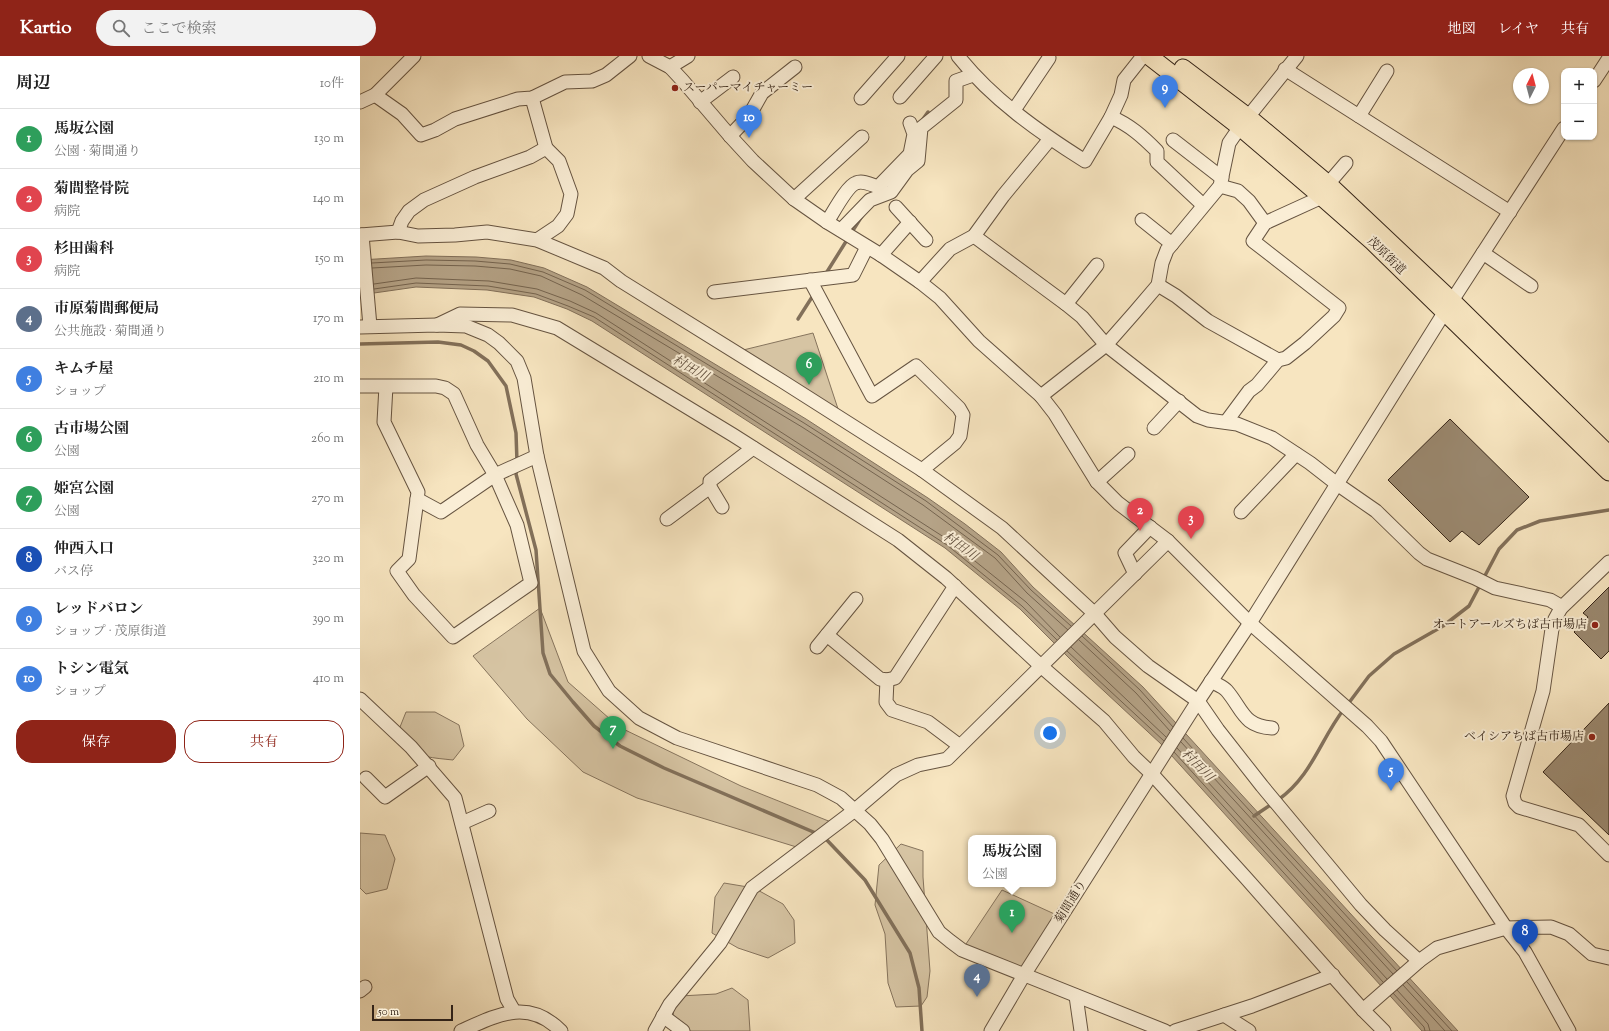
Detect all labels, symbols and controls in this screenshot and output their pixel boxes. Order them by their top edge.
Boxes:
search box [96,10,376,46]
text: Kartio [20,15,72,42]
icon: search [110,17,132,39]
text: ここで検索 [142,19,217,40]
text: 地図 [1448,20,1476,40]
text: レイヤ [1498,20,1539,40]
text: 共有 [1561,20,1589,40]
north arrow [1513,68,1549,104]
map controls [1561,68,1597,140]
button: + [1561,68,1597,104]
text: 周辺 [16,72,50,96]
text: 10件 [320,75,344,93]
pin: 9 [1152,75,1178,108]
place label: スーパーマイチャーミー [683,79,813,97]
marker: スーパーマイチャーミー [670,83,680,93]
button: − [1561,104,1597,140]
pin: 10 [736,105,762,138]
text: 馬坂公園 [54,119,114,140]
text: 1 [27,130,31,148]
text: 130 m [314,130,344,148]
text: 公園 · 菊間通り [54,143,141,161]
text: 菊間整骨院 [54,179,129,200]
text: 2 [26,190,32,208]
text: 140 m [313,190,344,208]
text: 病院 [54,203,80,221]
street label: 茂原街道 [1362,233,1410,279]
text: 杉田歯科 [54,239,114,260]
text: 3 [26,250,32,268]
text: 150 m [315,250,344,268]
text: 病院 [54,263,80,281]
text: 市原菊間郵便局 [54,299,159,320]
text: 4 [26,310,32,328]
text: 170 m [313,310,344,328]
text: 公共施設 · 菊間通り [54,323,167,341]
water label: 村田川 [669,352,713,387]
pin: 6 [796,352,822,385]
text: キムチ屋 [54,359,114,380]
text: 5 [27,370,31,388]
text: 210 m [313,370,344,388]
text: ショップ [54,383,106,401]
text: 古市場公園 [54,419,129,440]
text: 6 [26,430,32,448]
text: 260 m [311,430,344,448]
text: 公園 [54,443,80,461]
text: 姫宮公園 [54,479,114,500]
text: 7 [26,490,32,508]
text: 270 m [311,490,344,508]
pin: 2 [1127,498,1153,531]
text: 公園 [54,503,80,521]
pin: 3 [1178,506,1204,539]
water label: 村田川 [939,528,983,567]
text: 仲西入口 [54,539,114,560]
text: 8 [26,550,32,568]
text: 320 m [312,550,344,568]
text: バス停 [54,563,93,581]
text: レッドバロン [54,599,144,620]
text: 9 [26,610,32,628]
text: 390 m [312,610,344,628]
place label: オートアールズちば古市場店 [1432,616,1587,634]
marker: オートアールズちば古市場店 [1590,620,1600,630]
text: ショップ · 茂原街道 [54,623,167,641]
text: トシン電気 [54,659,129,680]
text: 10 [23,670,35,688]
text: 410 m [313,670,344,688]
text: ショップ [54,683,106,701]
pin: 7 [600,716,626,749]
button: 保存 [16,720,176,763]
button: 共有 [184,720,344,763]
your location [1040,723,1060,743]
place label: ベイシアちば古市場店 [1464,728,1584,746]
marker: ベイシアちば古市場店 [1587,732,1597,742]
water label: 村田川 [1177,746,1219,788]
pin: 5 [1378,758,1404,791]
popup [968,835,1056,887]
text: 馬坂公園 [982,842,1042,863]
text: 公園 [982,866,1008,884]
street label: 菊間通り [1051,877,1091,927]
pin: 1 [999,900,1025,933]
pin: 8 [1512,919,1538,952]
pin: 4 [964,964,990,997]
scale bar [372,1003,453,1022]
text: 50 m [378,1004,399,1020]

